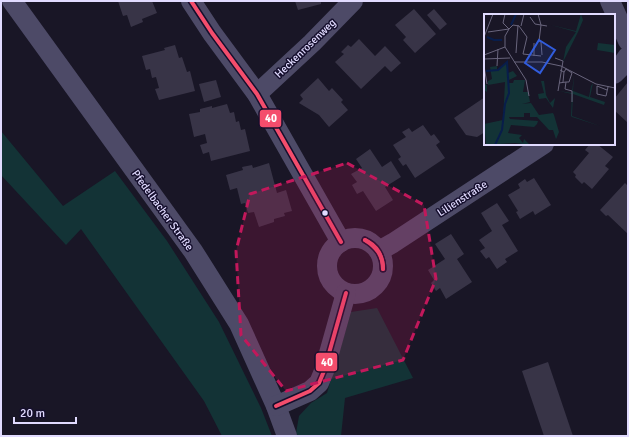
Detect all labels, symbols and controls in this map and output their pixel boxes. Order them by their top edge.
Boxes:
inset map [484,14,615,145]
street label: Heckenrosenweg [272,16,339,81]
line badge: 40 [259,109,282,128]
text: 40 [265,112,277,125]
street label: Pfedelbacher Straße [129,167,196,253]
street label: Lilienstraße [435,178,490,219]
unlabelled marker [320,208,330,218]
line badge: 40 [315,352,338,372]
text: 40 [321,356,333,369]
scale bar [14,399,76,425]
text: 20 m [20,406,45,421]

